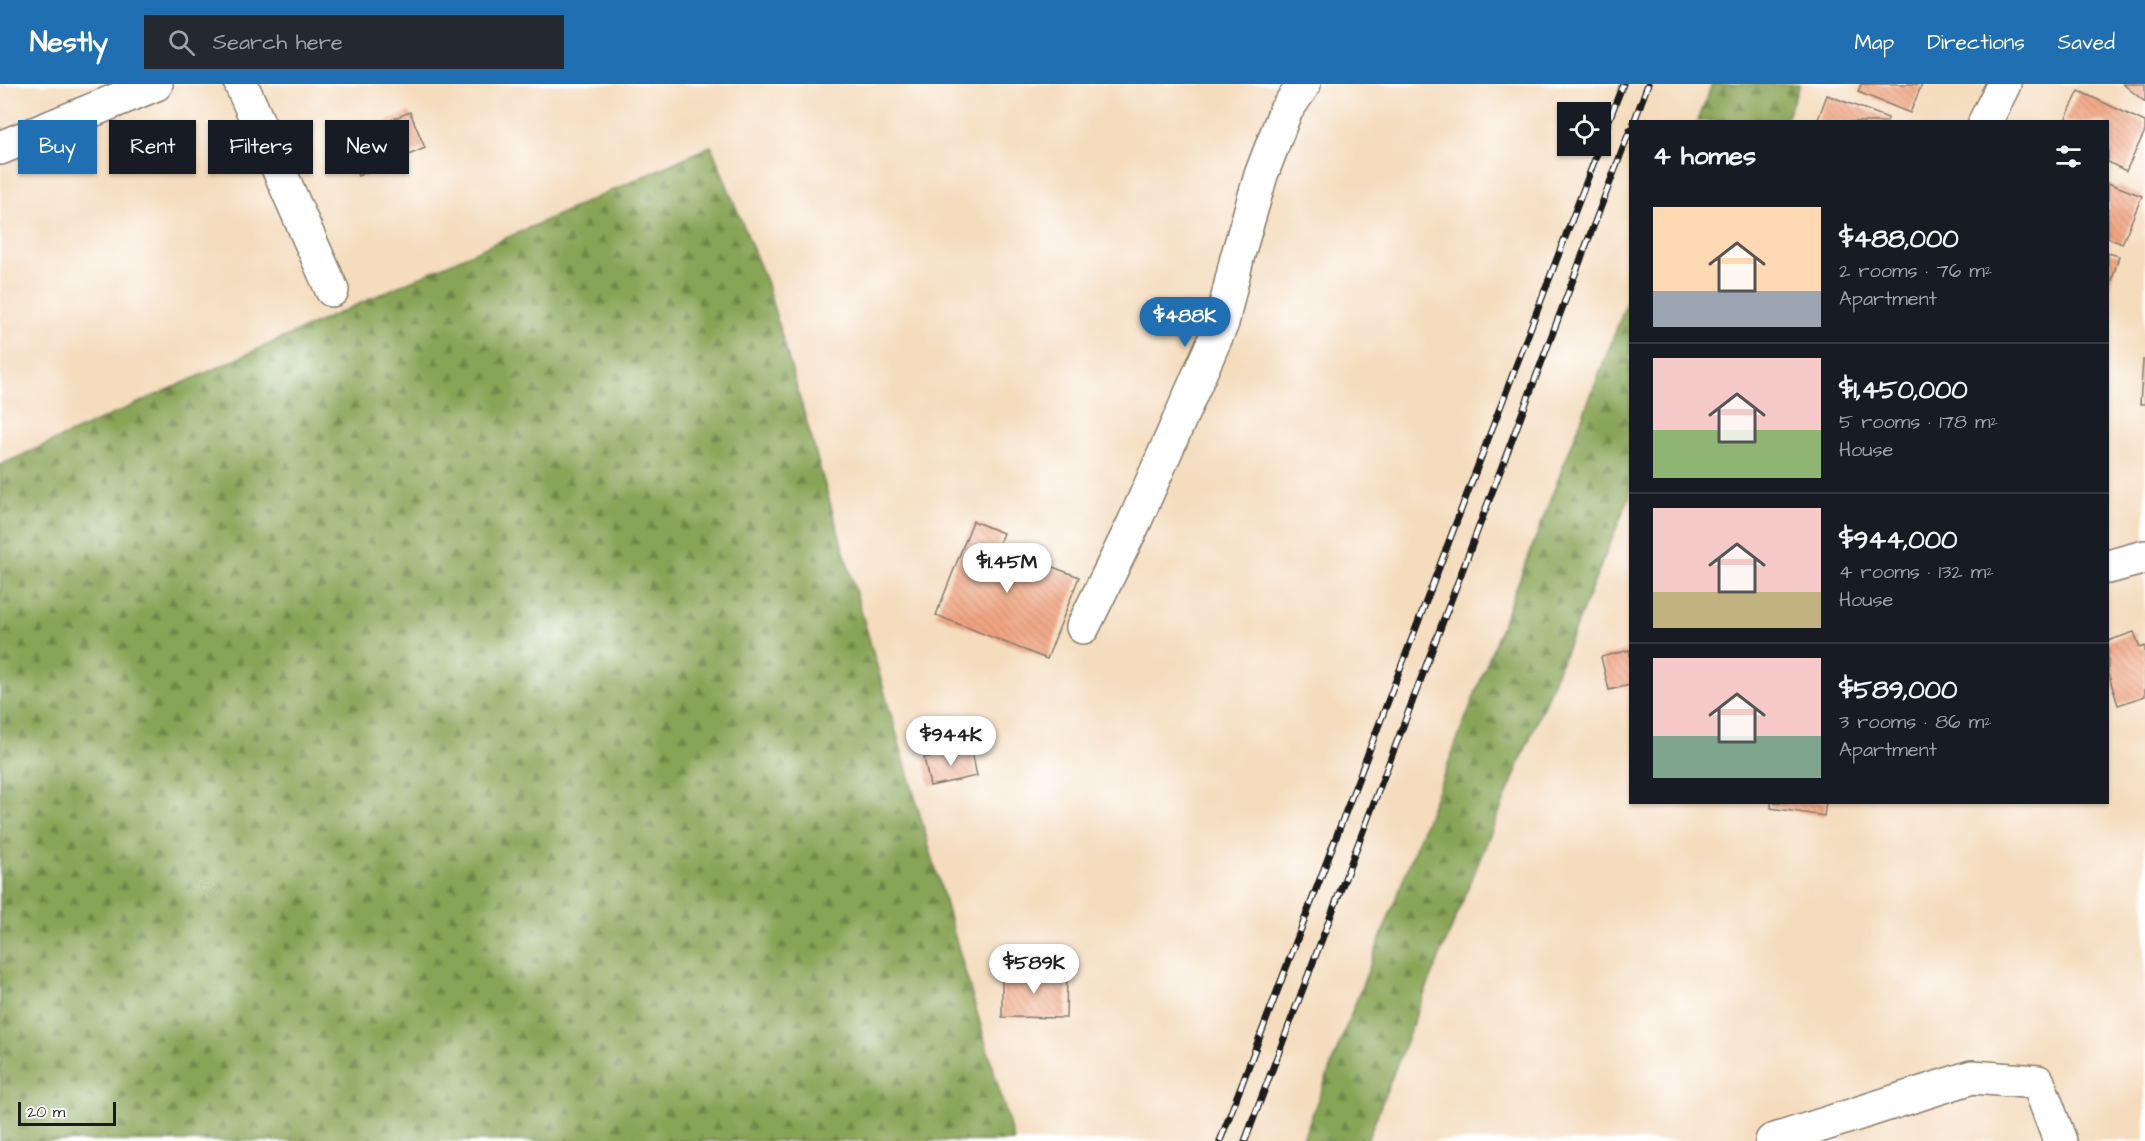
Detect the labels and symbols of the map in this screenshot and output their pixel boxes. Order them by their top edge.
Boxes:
pin: $488K [1143,297,1227,348]
pin: $1.45M [958,543,1056,594]
pin: $944K [909,716,993,767]
pin: $589K [992,944,1076,995]
scale bar [18,1099,116,1126]

